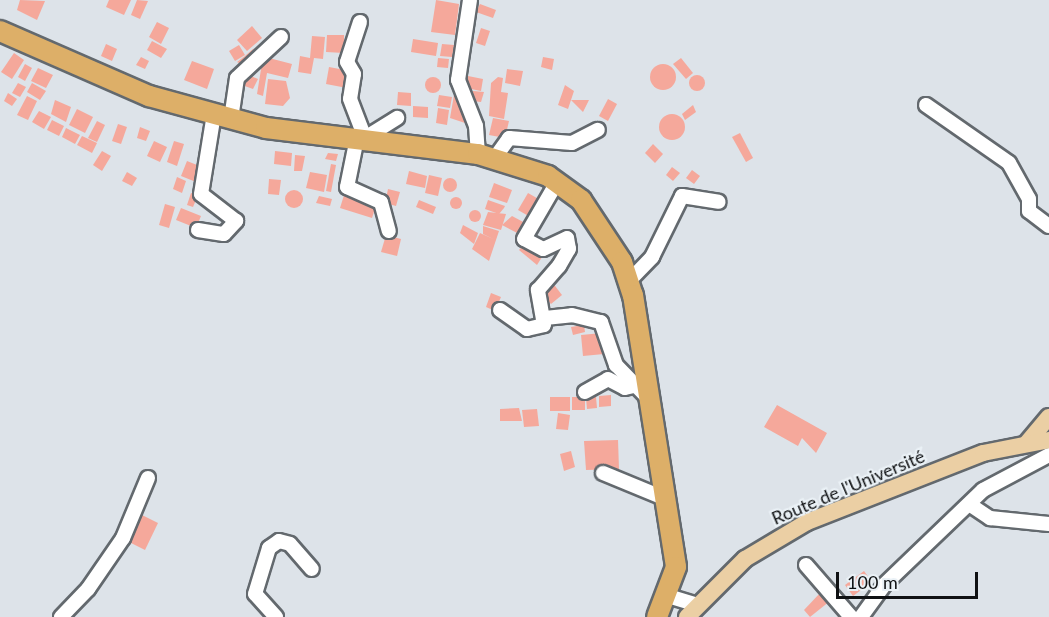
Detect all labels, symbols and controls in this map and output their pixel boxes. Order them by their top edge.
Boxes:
street label: Route de l'Université [768,445,928,529]
scale bar [839,560,982,598]
text: 100 m [847,571,898,593]

